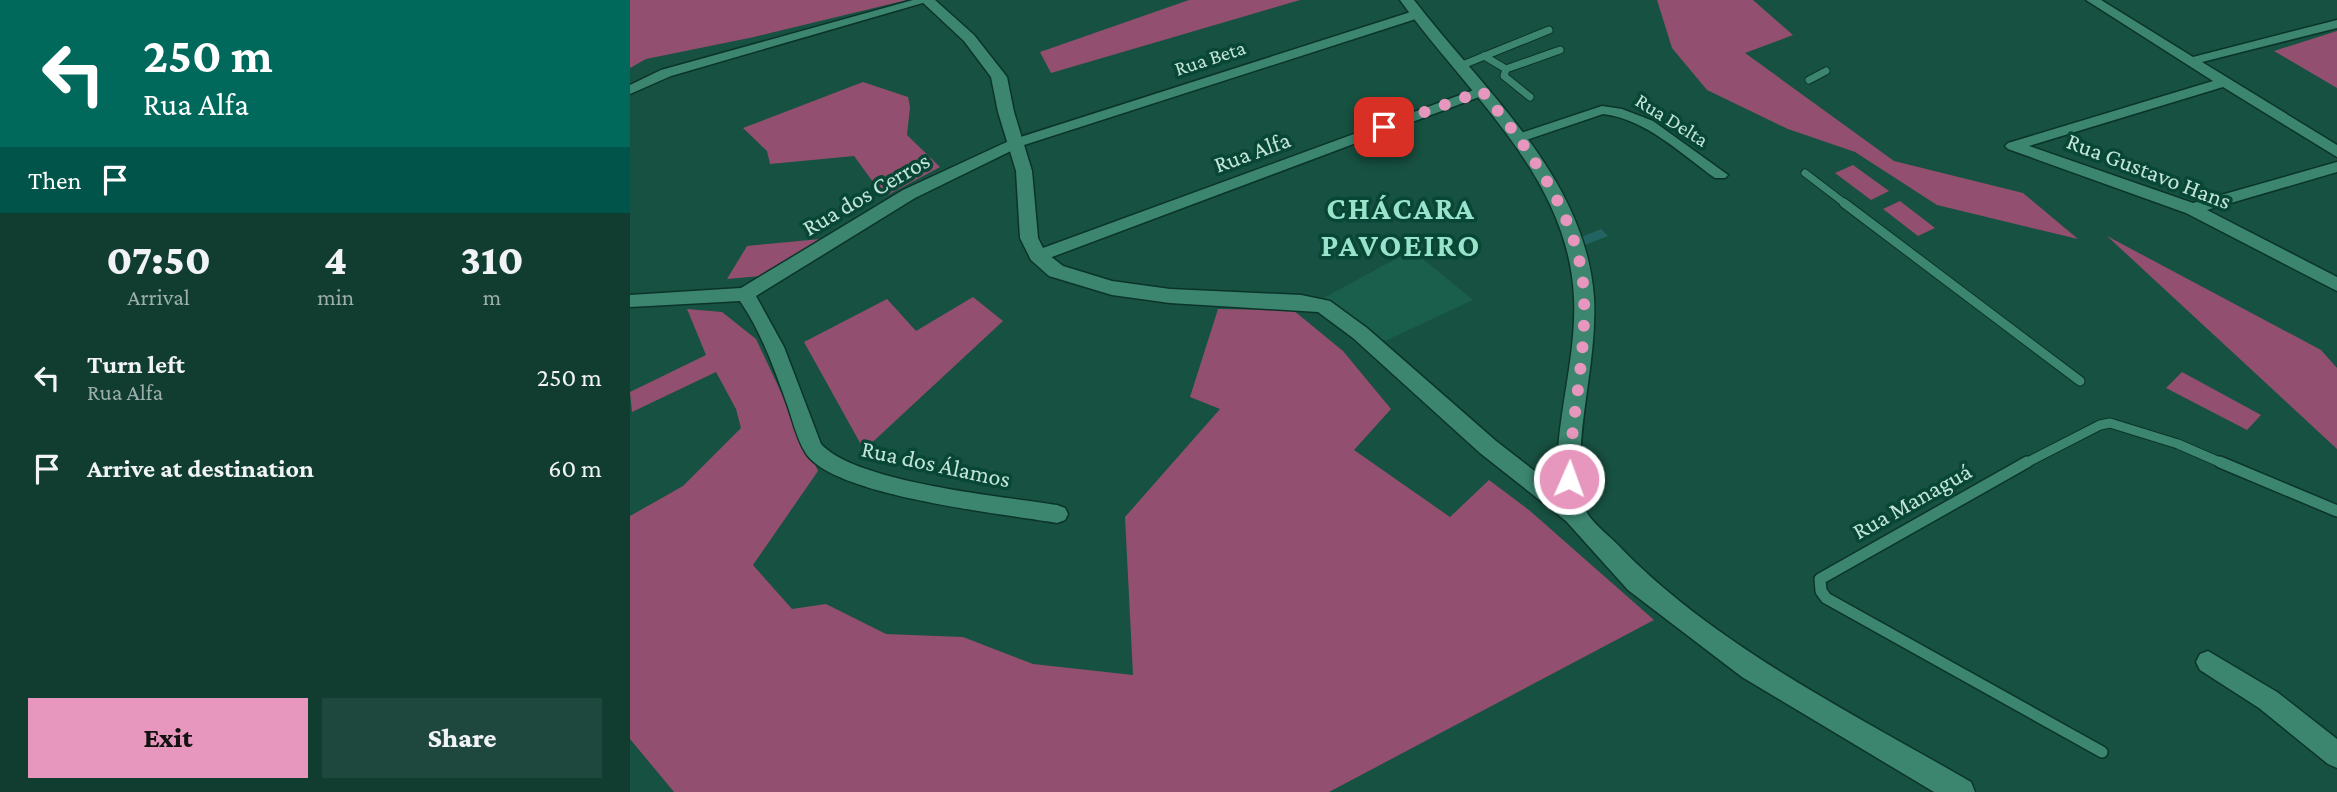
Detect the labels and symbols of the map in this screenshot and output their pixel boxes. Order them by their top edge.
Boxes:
street label: Rua Beta [1171,35,1249,81]
street label: Rua Delta [1631,88,1713,152]
pin [1354,97,1414,157]
street label: Rua Alfa [1210,125,1294,178]
street label: Rua Gustavo Hans [2063,127,2235,214]
street label: Rua dos Cerros [797,146,934,241]
district label: CHÁCARA PAVOEIRO [1321,190,1481,263]
street label: Rua dos Álamos [859,435,1013,492]
position arrow [1532,442,1606,516]
street label: Rua Managuá [1848,457,1976,544]

